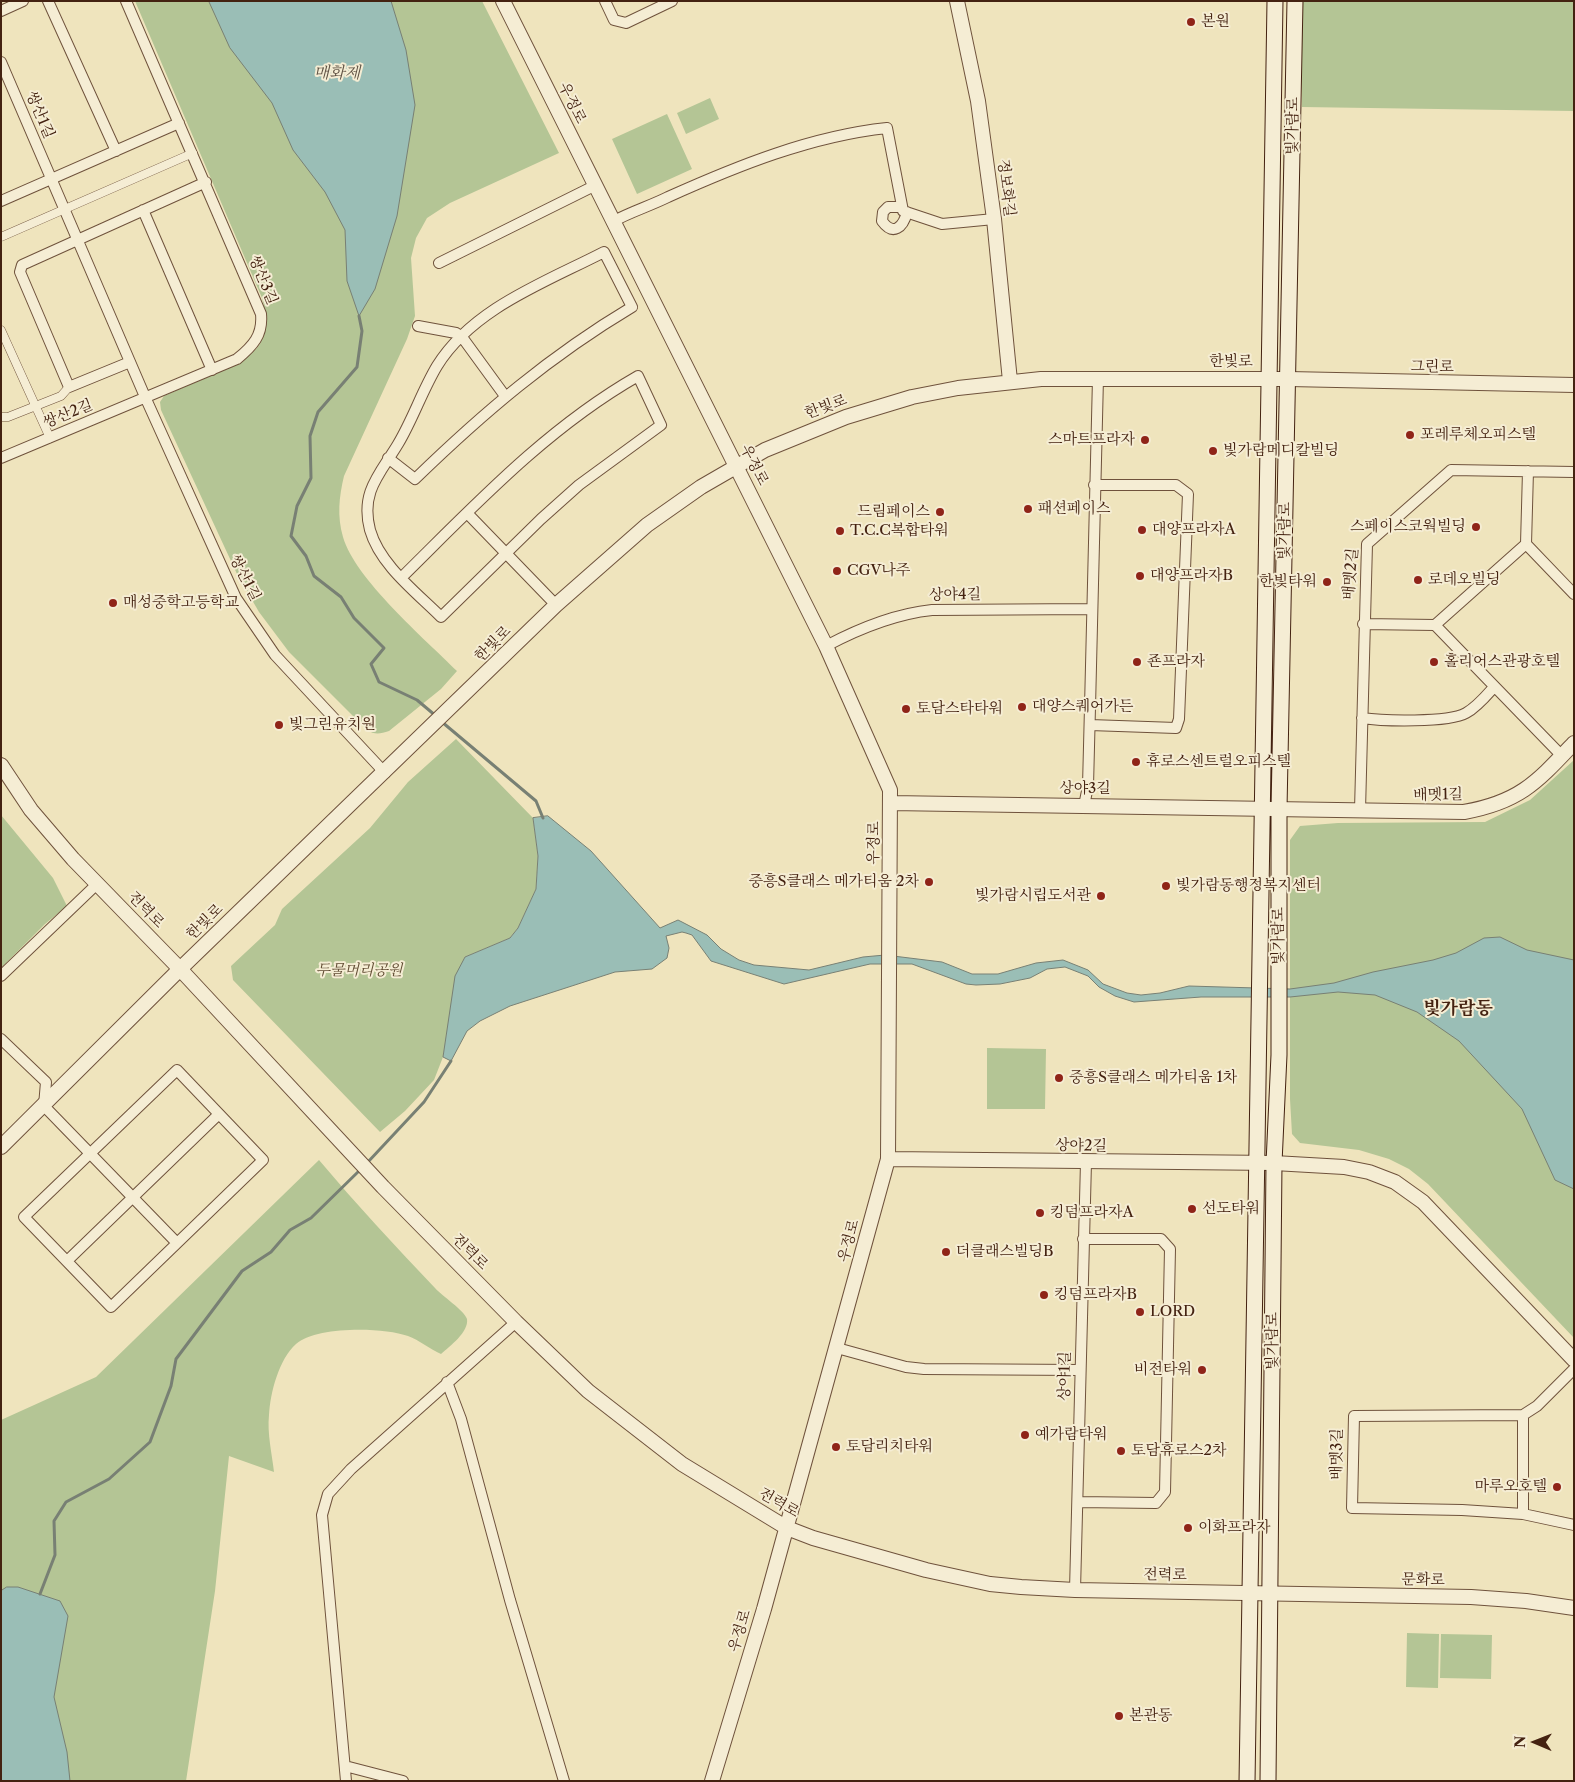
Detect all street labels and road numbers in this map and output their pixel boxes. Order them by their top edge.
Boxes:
street label: 우정로 [554,80,590,126]
street label: 쌍산1길 [22,89,58,141]
street label: 빛가람로 [1283,97,1303,155]
street label: 정보화길 [994,158,1018,218]
street label: 쌍산3길 [245,253,281,307]
street label: 한빛로 [1209,353,1253,371]
street label: 그린로 [1410,358,1454,376]
street label: 한빛로 [802,391,850,423]
street label: 쌍산2길 [40,396,96,432]
street label: 우정로 [736,442,772,488]
street label: 빛가람로 [1275,502,1295,560]
street label: 배멧2길 [1340,547,1362,601]
street label: 쌍산1길 [226,552,264,604]
street label: 상야4길 [929,586,981,604]
street label: 한빛로 [471,622,515,666]
street label: 상야3길 [1059,780,1111,798]
street label: 배멧1길 [1413,786,1463,804]
street label: 우정로 [865,821,883,865]
street label: 전력로 [124,888,168,932]
street label: 한빛로 [183,900,227,944]
street label: 빛가람로 [1270,907,1288,965]
street label: 상야2길 [1055,1137,1107,1155]
street label: 우정로 [835,1218,863,1264]
street label: 전력로 [448,1230,492,1274]
street label: 빛가람로 [1264,1312,1282,1370]
street label: 상야1길 [1056,1351,1074,1401]
street label: 배멧3길 [1328,1428,1346,1480]
street label: 전력로 [756,1484,802,1522]
street label: 전력로 [1143,1566,1187,1584]
street label: 문화로 [1401,1571,1445,1589]
street label: 우정로 [725,1608,755,1654]

